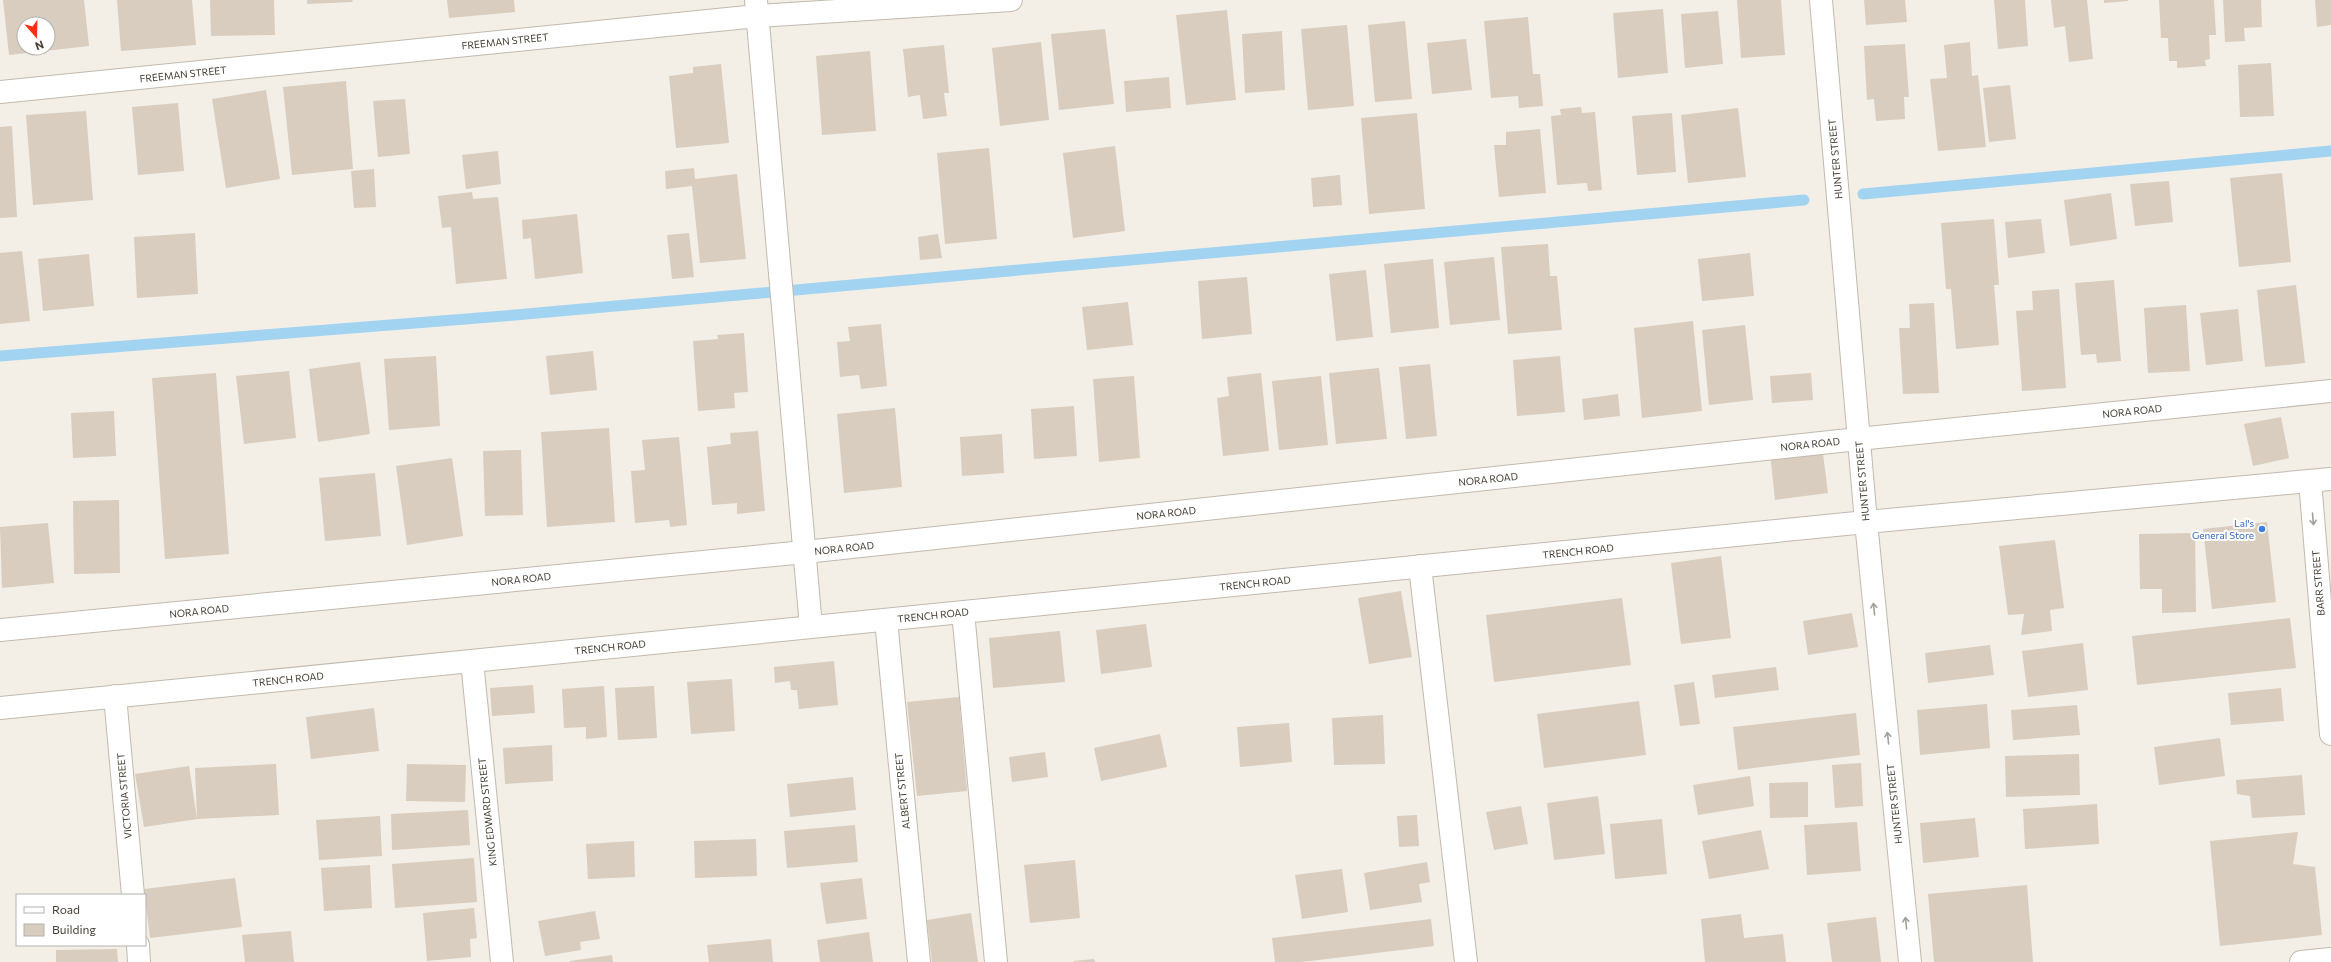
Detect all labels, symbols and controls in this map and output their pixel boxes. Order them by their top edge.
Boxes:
north arrow [16,16,56,56]
street label: FREEMAN STREET [461,30,550,52]
text: N [33,38,46,53]
street label: FREEMAN STREET [139,63,228,85]
street label: HUNTER STREET [1825,118,1844,200]
street label: NORA ROAD [2102,402,2162,420]
street label: NORA ROAD [1780,435,1840,453]
street label: HUNTER STREET [1852,440,1871,522]
street label: NORA ROAD [1458,470,1518,488]
street label: NORA ROAD [1136,504,1196,522]
one-way arrow [2309,512,2316,525]
place label: Lal's General Store [2192,517,2254,541]
marker: Lal's General Store [2257,524,2267,534]
street label: NORA ROAD [814,539,874,557]
street label: TRENCH ROAD [1542,541,1614,561]
street label: BARR STREET [2309,549,2327,616]
street label: NORA ROAD [491,570,551,588]
street label: TRENCH ROAD [1219,573,1291,593]
street label: NORA ROAD [169,602,229,620]
one-way arrow [1871,603,1878,616]
street label: TRENCH ROAD [897,605,969,625]
street label: TRENCH ROAD [574,637,646,657]
street label: TRENCH ROAD [252,669,324,689]
one-way arrow [1884,732,1891,745]
street label: VICTORIA STREET [114,752,134,839]
street label: ALBERT STREET [892,752,912,830]
street label: KING EDWARD STREET [475,757,499,867]
street label: HUNTER STREET [1884,763,1904,845]
legend [16,894,146,946]
text: Road [52,902,80,916]
one-way arrow [1903,917,1910,930]
text: Building [52,922,96,936]

